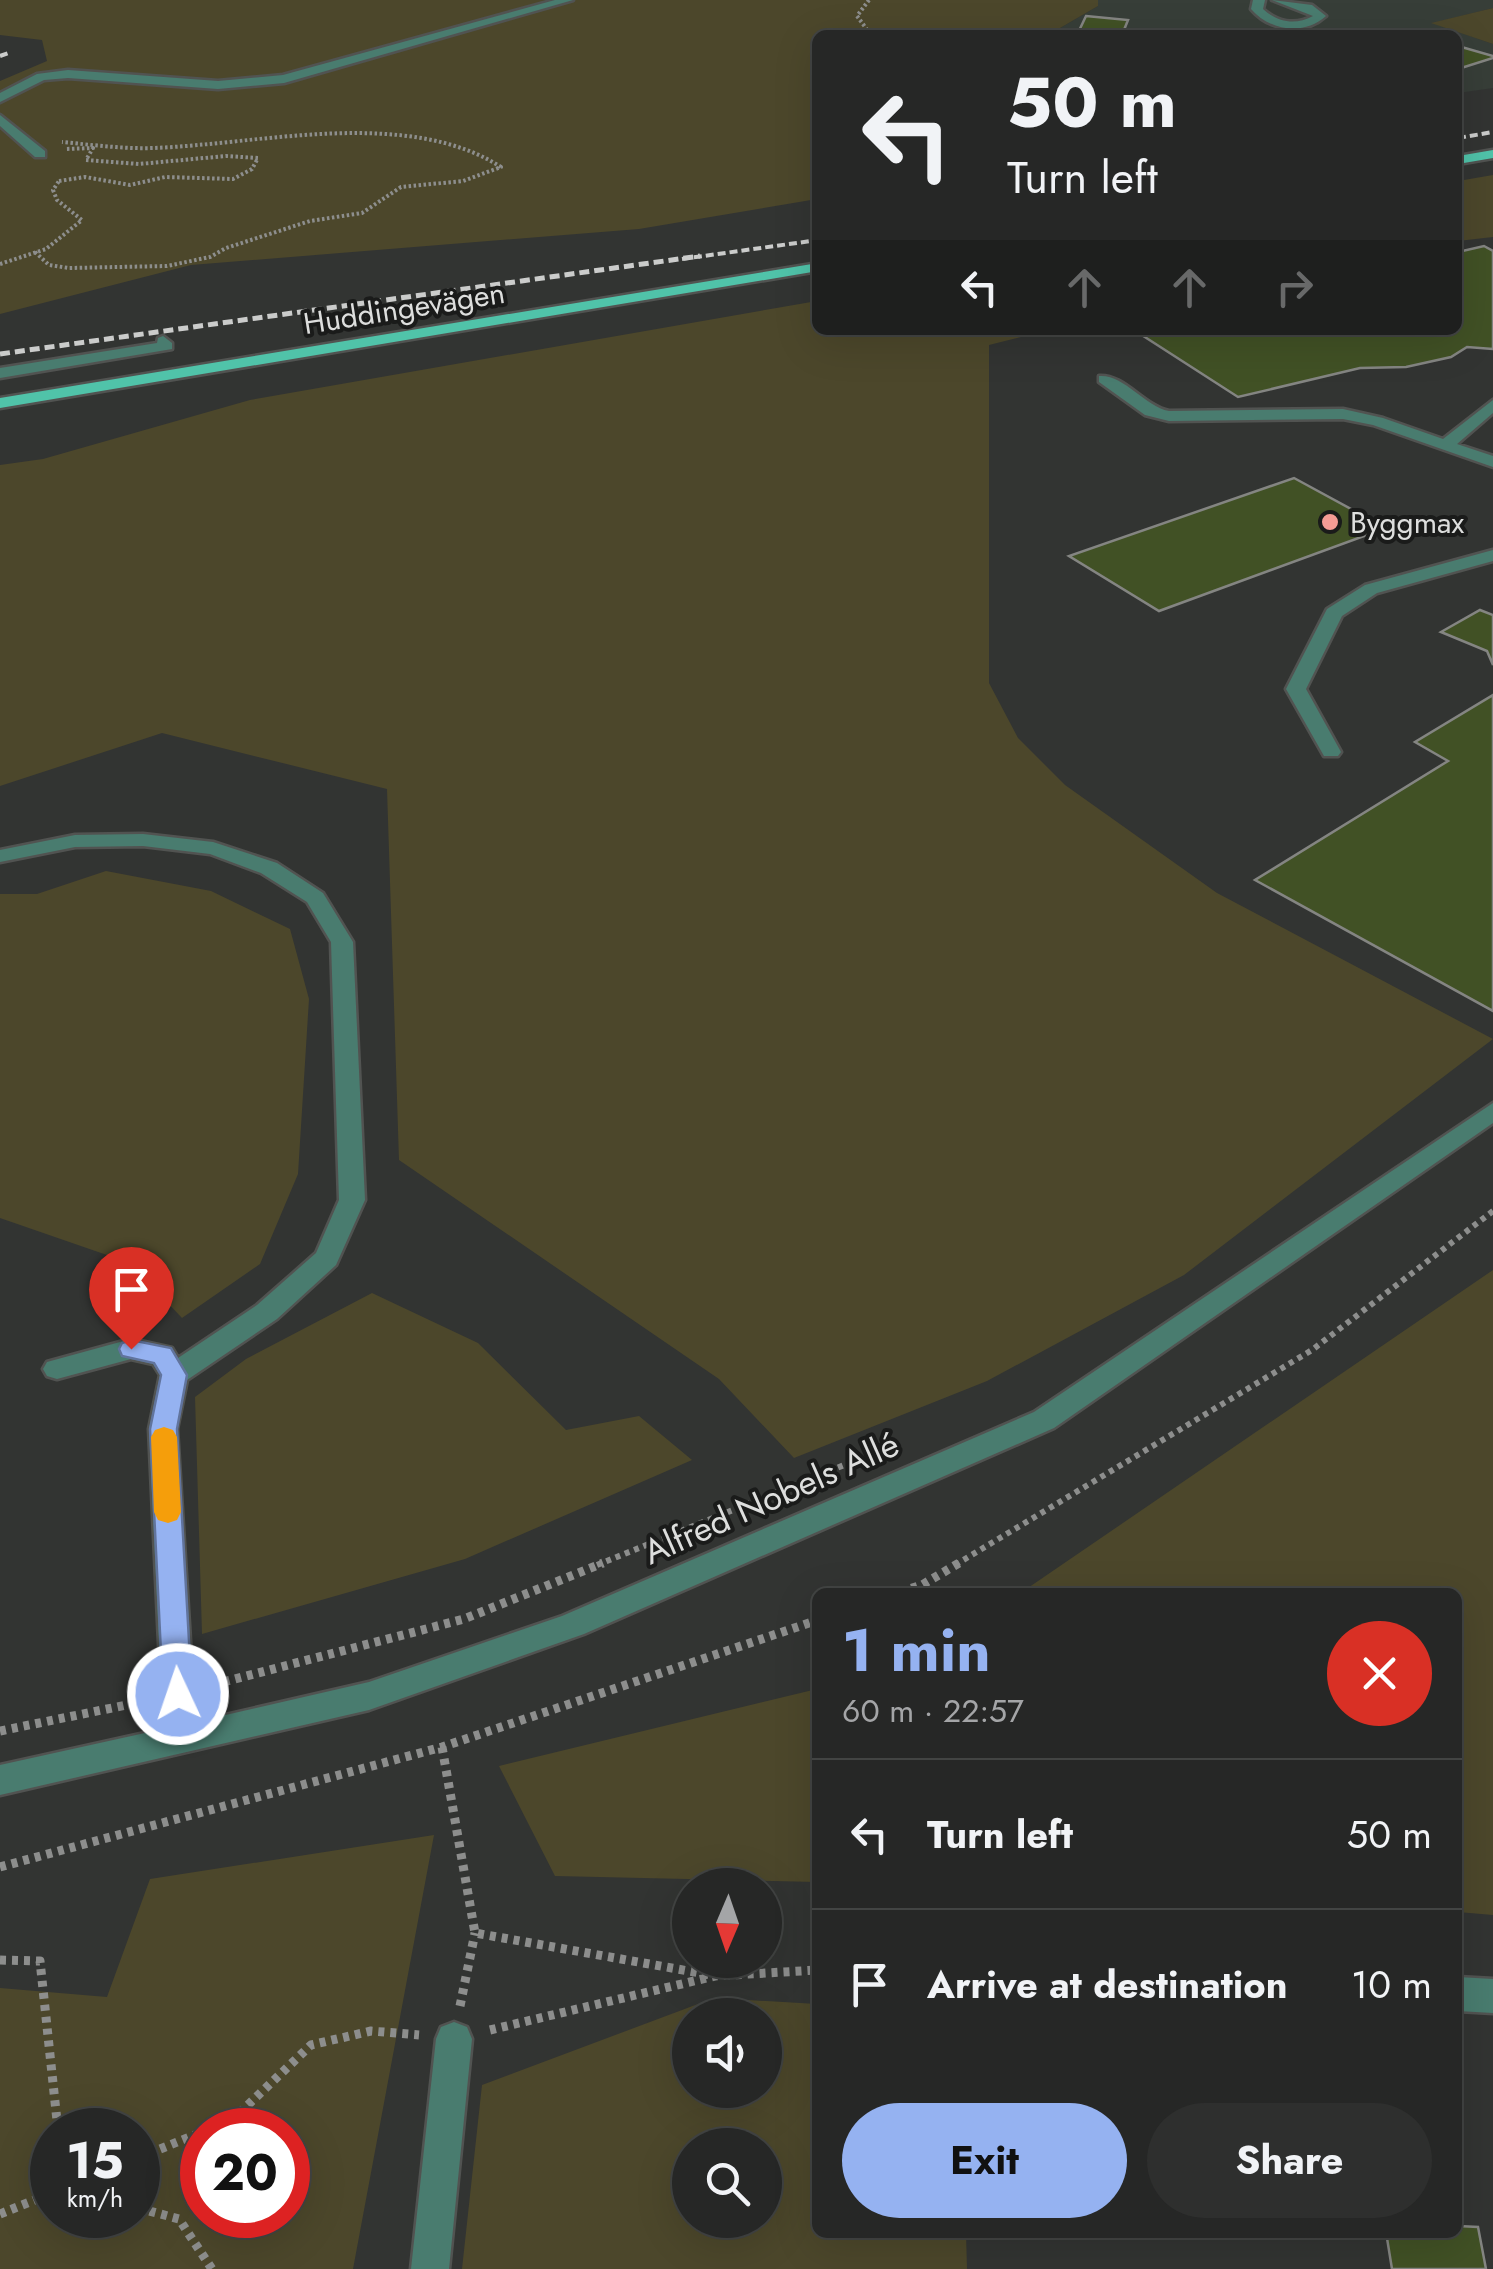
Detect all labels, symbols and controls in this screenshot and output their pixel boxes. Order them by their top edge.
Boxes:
text: 50 m [1007,52,1177,153]
icon: left [842,70,972,200]
text: Turn left [1007,145,1158,210]
icon: left [952,260,1007,315]
icon: ahead [1057,260,1112,315]
icon: ahead [1162,260,1217,315]
icon: right [1267,260,1322,315]
street label: Huddingevägen [300,271,508,345]
place label: Byggmax [1350,501,1465,544]
marker: Byggmax [1319,511,1341,533]
pin [89,1247,174,1350]
icon: arrive [104,1262,159,1317]
street label: Alfred Nobels Allé [635,1419,907,1577]
text: 1 min [842,1607,991,1694]
button: close [1327,1621,1432,1726]
position arrow [126,1642,230,1746]
text: 60 m · 22:57 [842,1688,1024,1734]
icon: left [842,1807,897,1862]
text: Turn left [927,1807,1073,1862]
text: 50 m [1347,1807,1432,1862]
north arrow [672,1868,782,1978]
map controls [672,1868,782,2238]
icon: arrive [842,1957,897,2012]
text: Arrive at destination [927,1957,1288,2012]
text: 10 m [1351,1957,1432,2012]
button: sound [672,1998,782,2108]
button: Exit [842,2103,1127,2218]
button: Share [1147,2103,1432,2218]
speed limit sign: 20 [180,2108,310,2238]
text: 15 [66,2124,124,2197]
button: search [672,2128,782,2238]
text: km/h [67,2180,123,2216]

